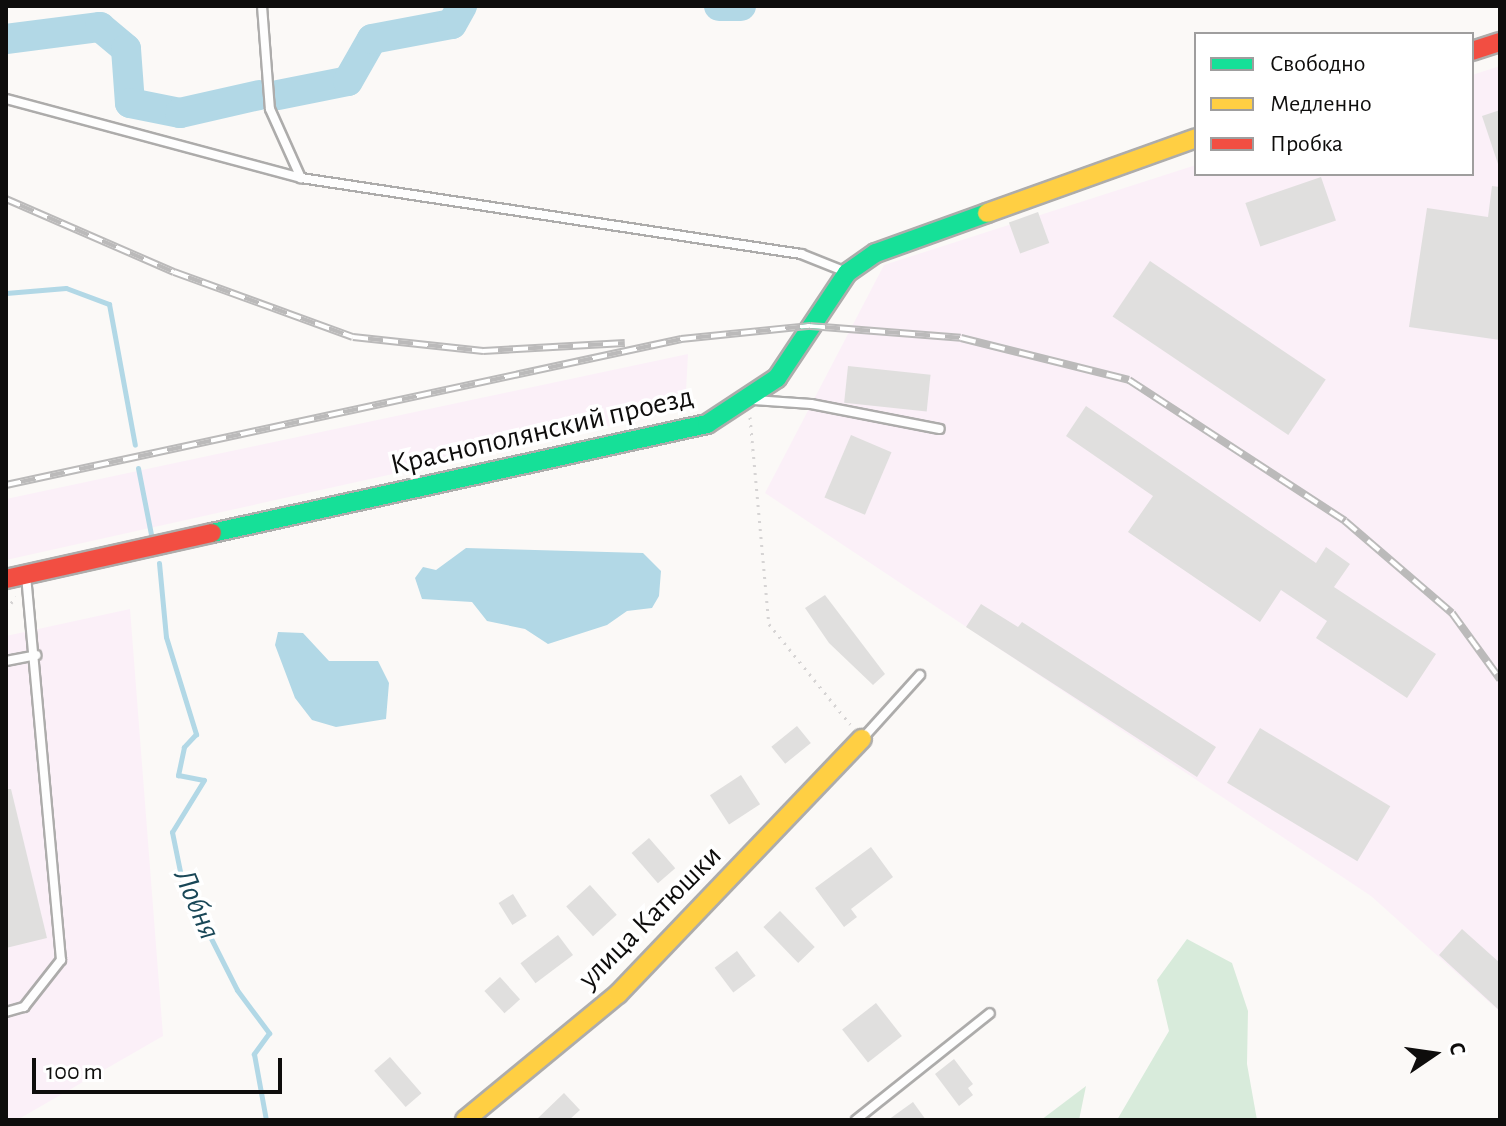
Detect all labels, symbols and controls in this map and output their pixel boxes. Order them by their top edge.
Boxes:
legend [1194,32,1474,176]
text: Свободно [1270,52,1365,76]
text: Медленно [1270,92,1372,116]
text: Пробка [1270,132,1343,156]
street label: Краснополянский проезд [387,379,697,483]
street label: улица Катюшки [571,838,729,996]
water label: Лобня [165,863,229,945]
north arrow [1394,1014,1474,1094]
text: С [1445,1040,1469,1057]
scale bar [36,1042,286,1092]
text: 100 m [46,1060,103,1084]

